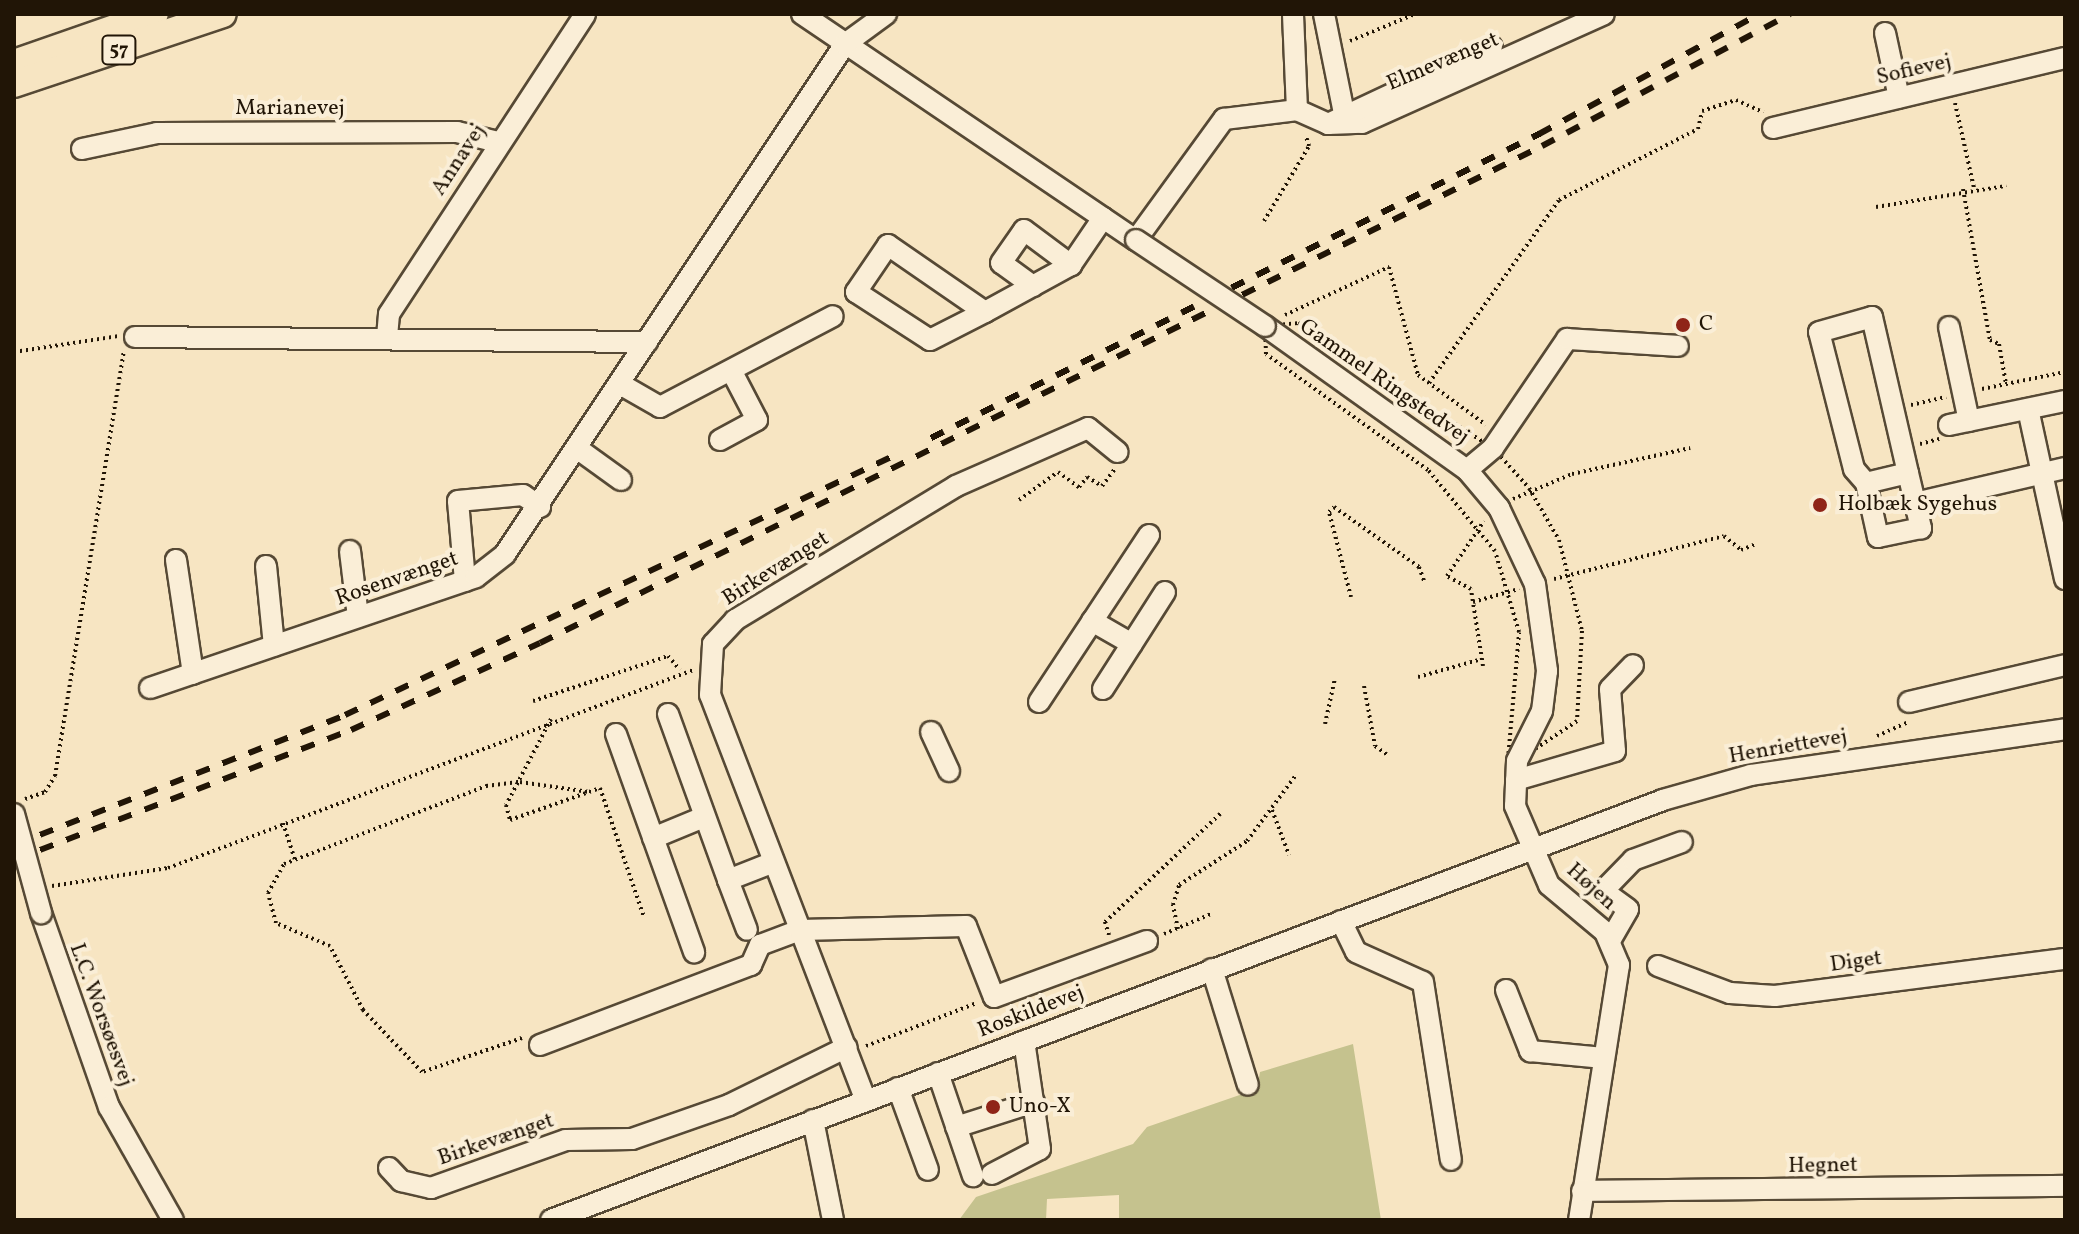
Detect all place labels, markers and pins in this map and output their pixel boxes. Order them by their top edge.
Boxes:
place label: C [1699,312,1713,338]
marker: C [1674,316,1692,334]
place label: Holbæk Sygehus [1838,492,1997,518]
marker: Holbæk Sygehus [1809,494,1831,516]
place label: Uno-X [1009,1094,1071,1120]
marker: Uno-X [984,1098,1002,1116]

